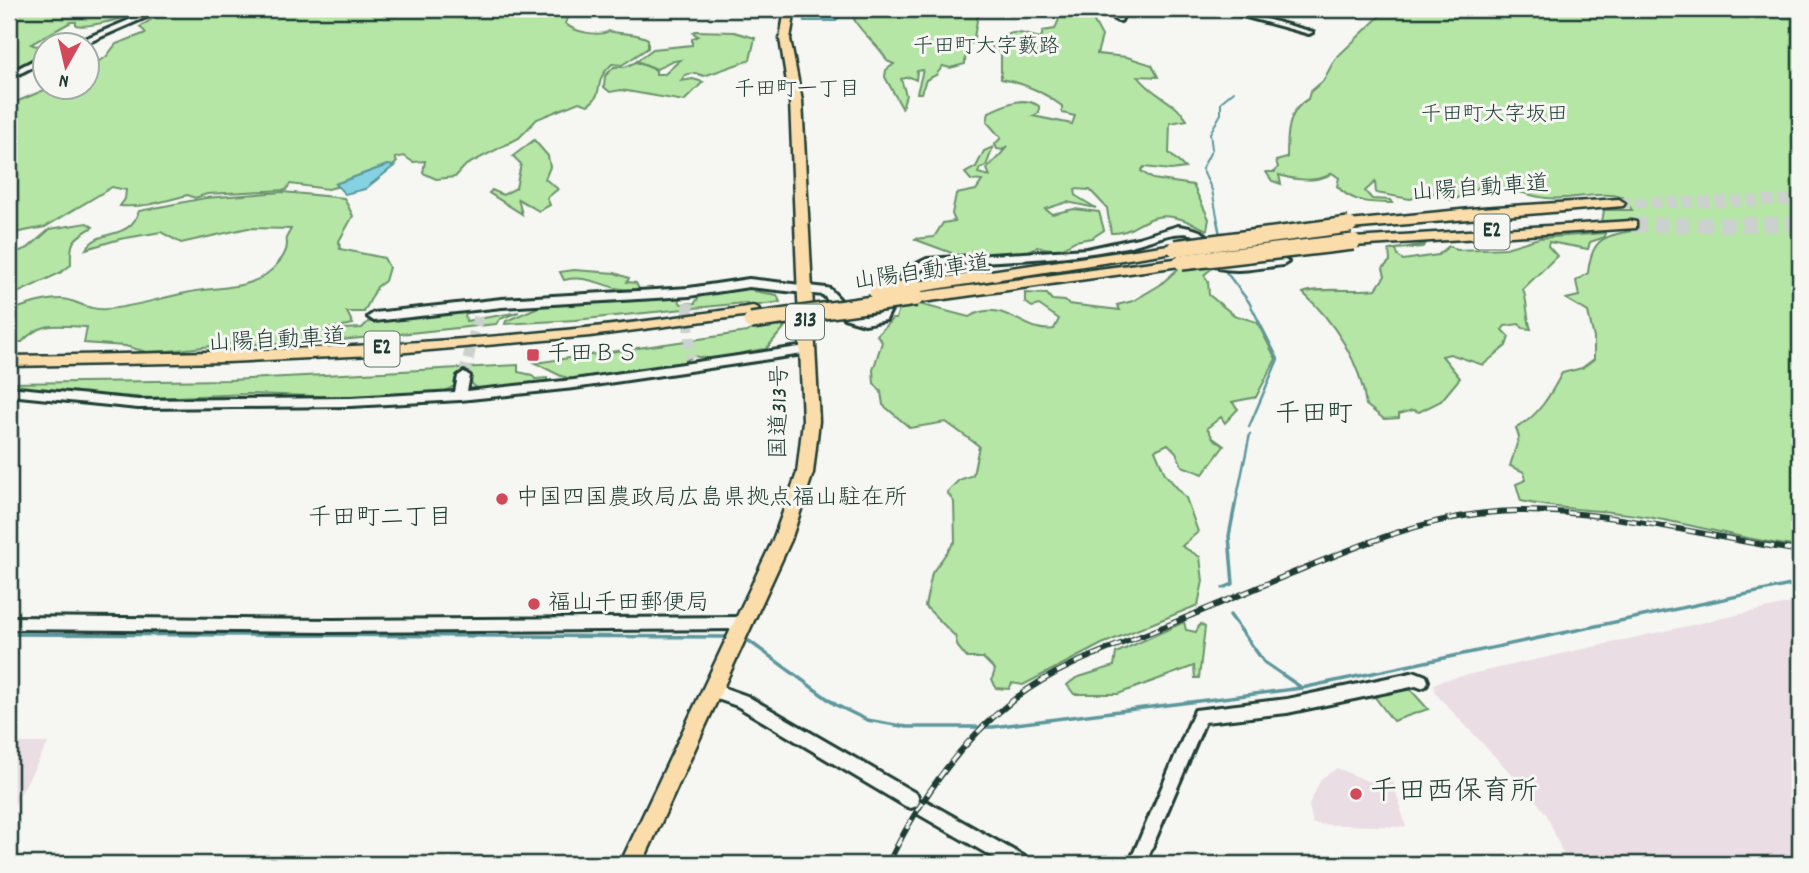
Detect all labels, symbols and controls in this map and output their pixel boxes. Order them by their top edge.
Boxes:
north arrow [32,32,102,102]
district label: 千田町大字藪路 [913,33,1060,63]
text: N [58,65,71,93]
district label: 千田町一丁目 [734,76,860,106]
district label: 千田町大字坂田 [1421,101,1568,131]
street label: 山陽自動車道 [1410,169,1550,211]
road number: E2 [1474,215,1510,250]
street label: 山陽自動車道 [851,248,993,300]
road number: 313 [786,304,824,340]
street label: 山陽自動車道 [207,322,347,362]
road number: E2 [364,332,400,366]
place label: 千田ＢＳ [547,339,639,372]
marker: 千田ＢＳ [525,347,541,363]
street label: 国道313号 [764,364,798,460]
district label: 千田町 [1275,397,1353,434]
place label: 中国四国農政局広島県拠点福山駐在所 [516,483,907,516]
marker: 中国四国農政局広島県拠点福山駐在所 [494,491,510,507]
district label: 千田町二丁目 [308,502,452,536]
place label: 福山千田郵便局 [548,588,709,621]
marker: 福山千田郵便局 [526,596,542,612]
place label: 千田西保育所 [1370,774,1538,814]
marker: 千田西保育所 [1348,786,1364,802]

